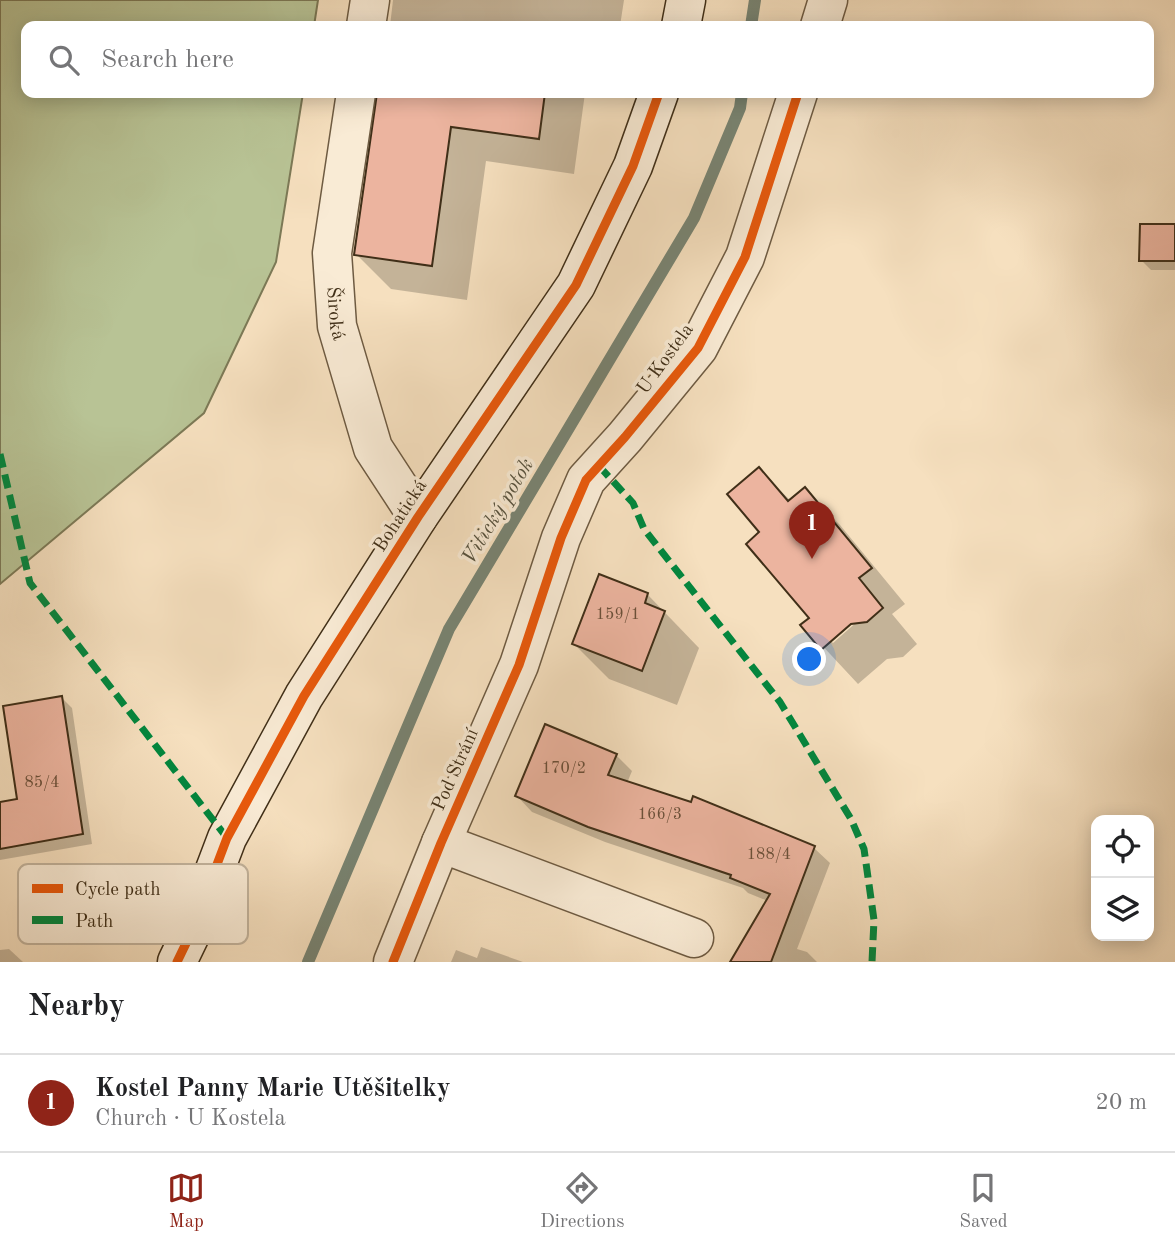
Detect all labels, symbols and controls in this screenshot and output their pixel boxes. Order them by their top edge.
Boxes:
search box [21,21,1154,98]
icon: search [45,41,83,79]
text: Search here [101,47,234,73]
street label: Široká [322,286,348,343]
street label: U Kostela [634,320,698,398]
water label: Vitický potok [459,455,538,568]
street label: Bohatická [371,476,432,556]
pin: 1 [789,501,835,559]
house number: 159/1 [596,607,640,623]
your location [792,642,826,676]
street label: Pod Strání [430,725,483,814]
house number: 170/2 [542,761,586,777]
house number: 85/4 [24,775,60,791]
house number: 166/3 [638,807,682,823]
map controls [1091,815,1154,941]
button: locate [1091,815,1154,878]
house number: 188/4 [747,847,791,863]
legend [18,864,248,944]
button: layers [1091,878,1154,941]
text: Cycle path [75,881,161,900]
text: Path [75,913,113,932]
text: Nearby [28,992,125,1022]
text: Kostel Panny Marie Utěšitelky [95,1076,451,1102]
text: 1 [44,1091,58,1114]
text: 20 m [1096,1091,1147,1114]
text: Church · U Kostela [95,1107,286,1130]
tab: Map [167,1169,205,1234]
tab: Directions [540,1169,625,1234]
tab: Saved [959,1169,1008,1234]

